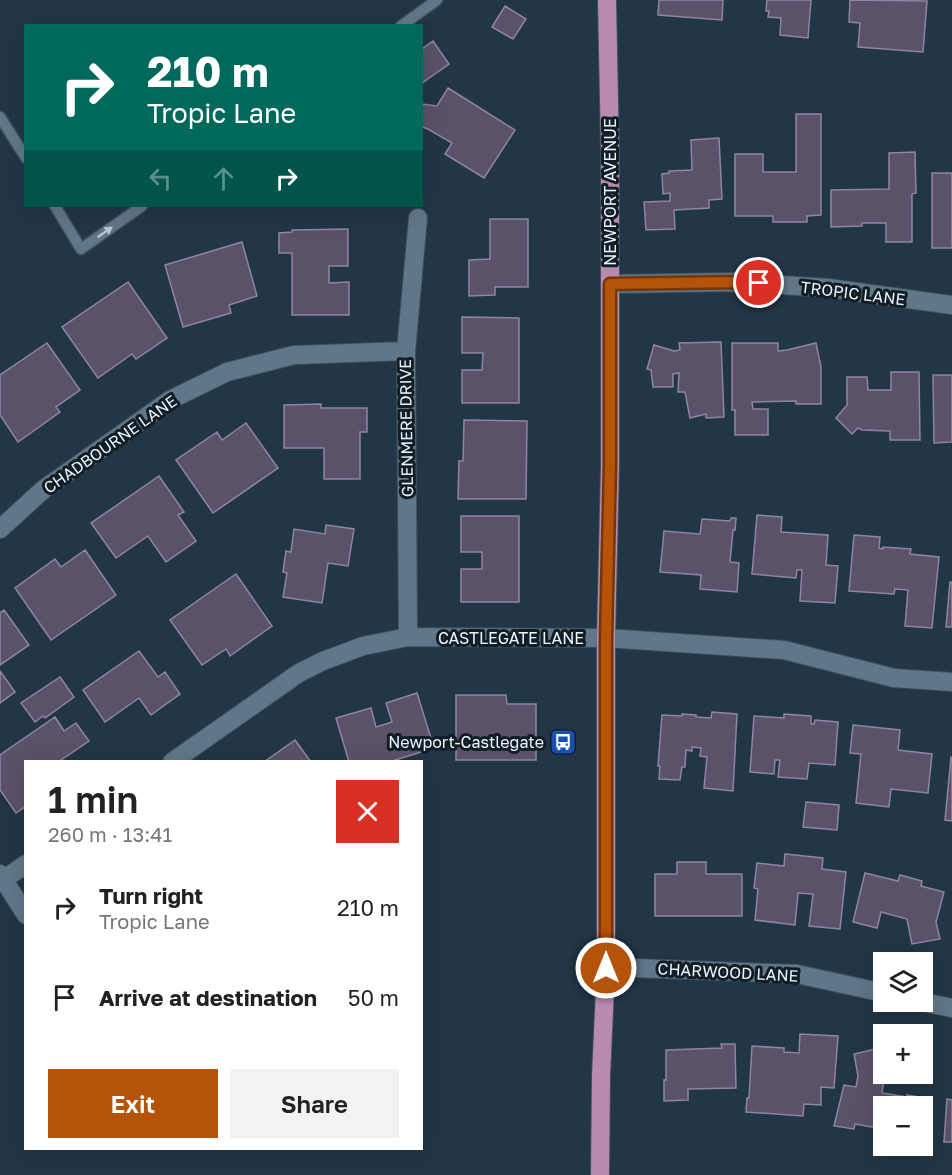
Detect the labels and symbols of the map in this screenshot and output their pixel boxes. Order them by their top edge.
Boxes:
street label: NEWPORT AVENUE [600,118,620,266]
one-way arrow [96,226,112,238]
pin [733,257,784,308]
street label: TROPIC LANE [800,277,906,309]
street label: GLENMERE DRIVE [395,359,417,497]
street label: CHADBOURNE LANE [39,390,181,498]
street label: CASTLEGATE LANE [438,628,584,648]
bus stop icon: Newport-Castlegate [548,727,578,757]
place label: Newport-Castlegate [388,732,544,752]
position arrow [574,936,638,1000]
street label: CHARWOOD LANE [657,958,799,986]

